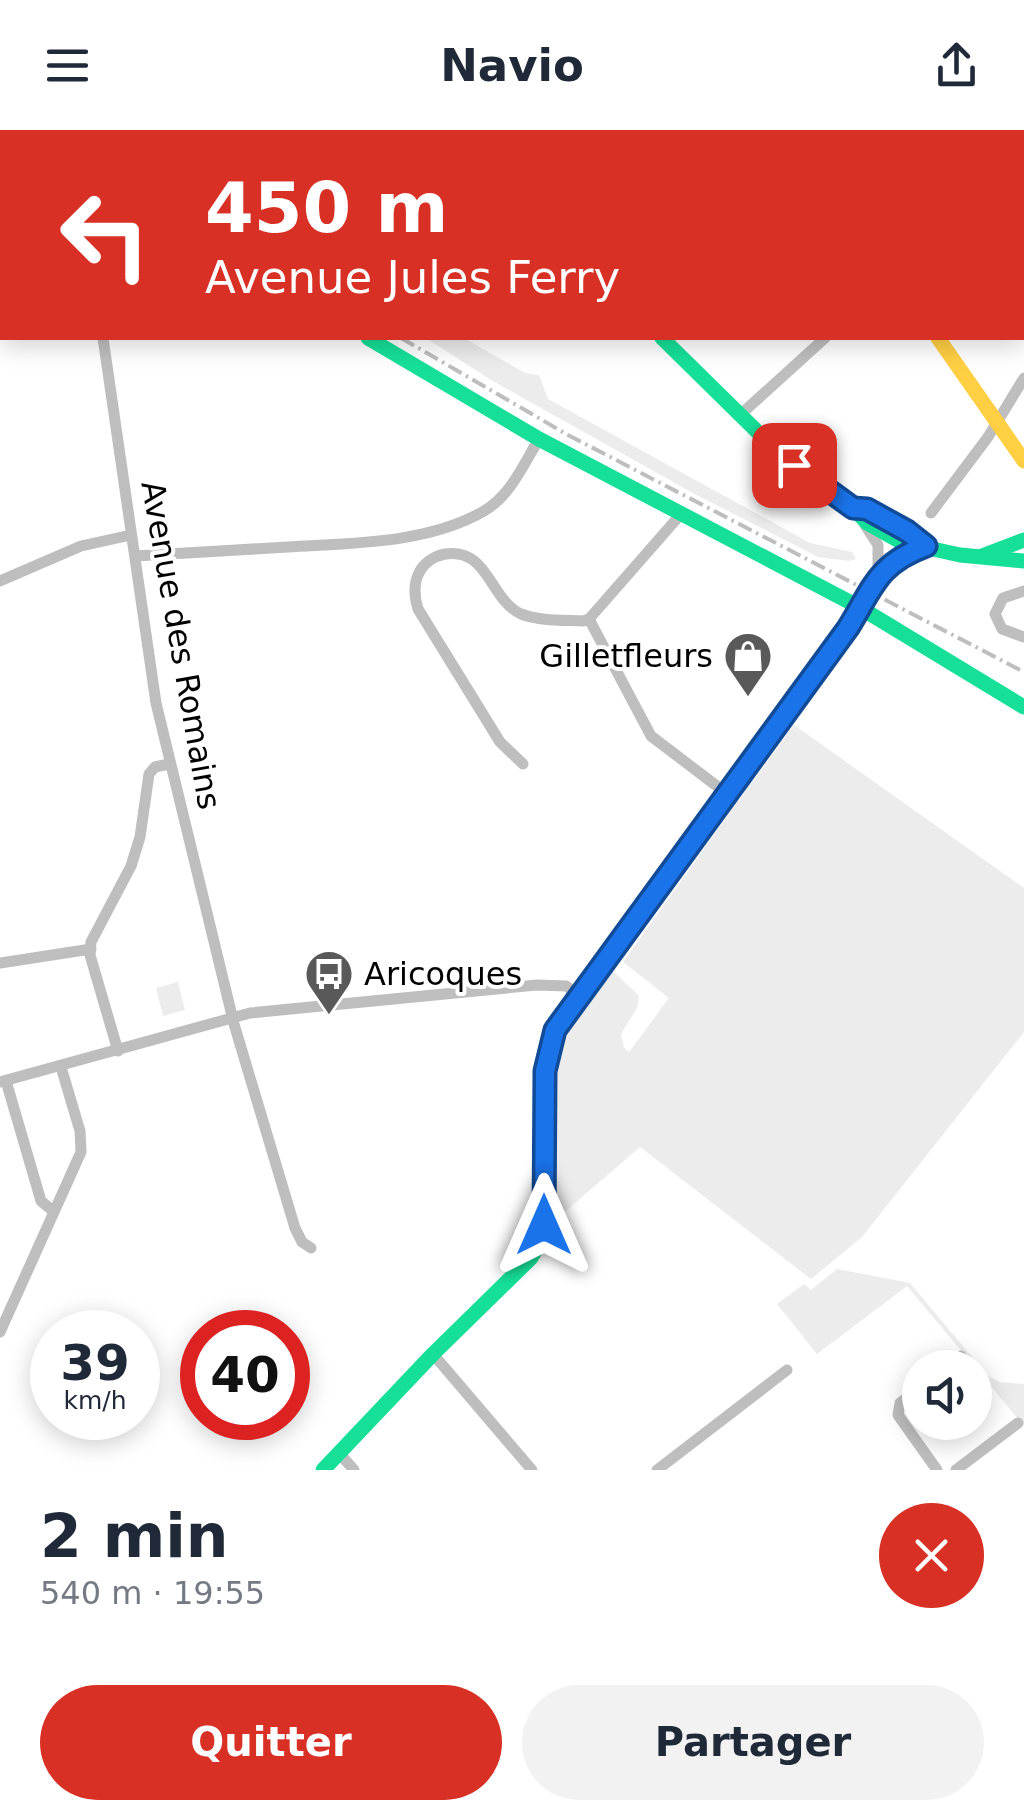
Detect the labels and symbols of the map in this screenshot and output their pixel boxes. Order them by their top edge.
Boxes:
pin [752,423,837,508]
street label: Avenue des Romains [133,478,229,812]
shop icon: Gilletfleurs [722,630,774,698]
place label: Gilletfleurs [539,637,713,675]
bus stop icon: Aricoques [303,948,355,1016]
place label: Aricoques [364,955,522,993]
position arrow [492,1173,596,1277]
speed limit sign: 40 [180,1310,310,1440]

